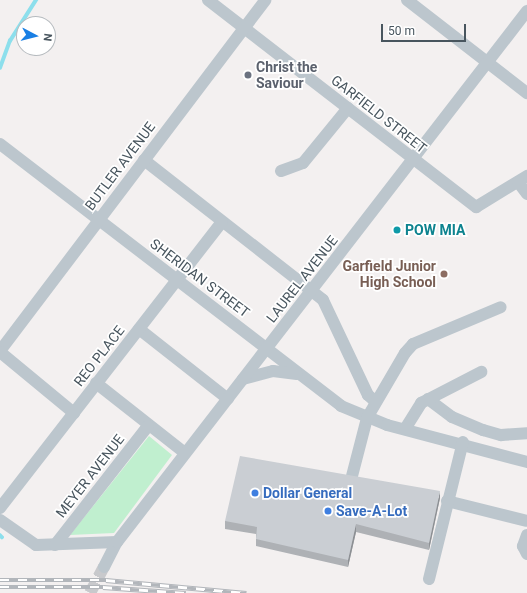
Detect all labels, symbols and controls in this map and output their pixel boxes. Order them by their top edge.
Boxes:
north arrow [16,16,56,56]
scale bar [383,16,468,42]
text: 50 m [388,24,415,38]
text: N [40,33,54,42]
place label: Christ the Saviour [256,59,317,92]
marker: Christ the Saviour [243,70,253,80]
street label: GARFIELD STREET [328,71,430,157]
street label: BUTLER AVENUE [81,119,159,213]
place label: POW MIA [405,222,465,238]
marker: POW MIA [392,225,402,235]
street label: LAUREL AVENUE [263,232,341,326]
street label: SHERIDAN STREET [147,235,253,321]
place label: Garfield Junior High School [342,258,436,290]
marker: Garfield Junior High School [439,269,449,279]
street label: REO PLACE [70,322,128,390]
street label: MEYER AVENUE [52,431,128,521]
place label: Dollar General [263,485,352,501]
marker: Dollar General [250,488,260,498]
place label: Save-A-Lot [336,503,407,519]
marker: Save-A-Lot [323,506,333,516]

